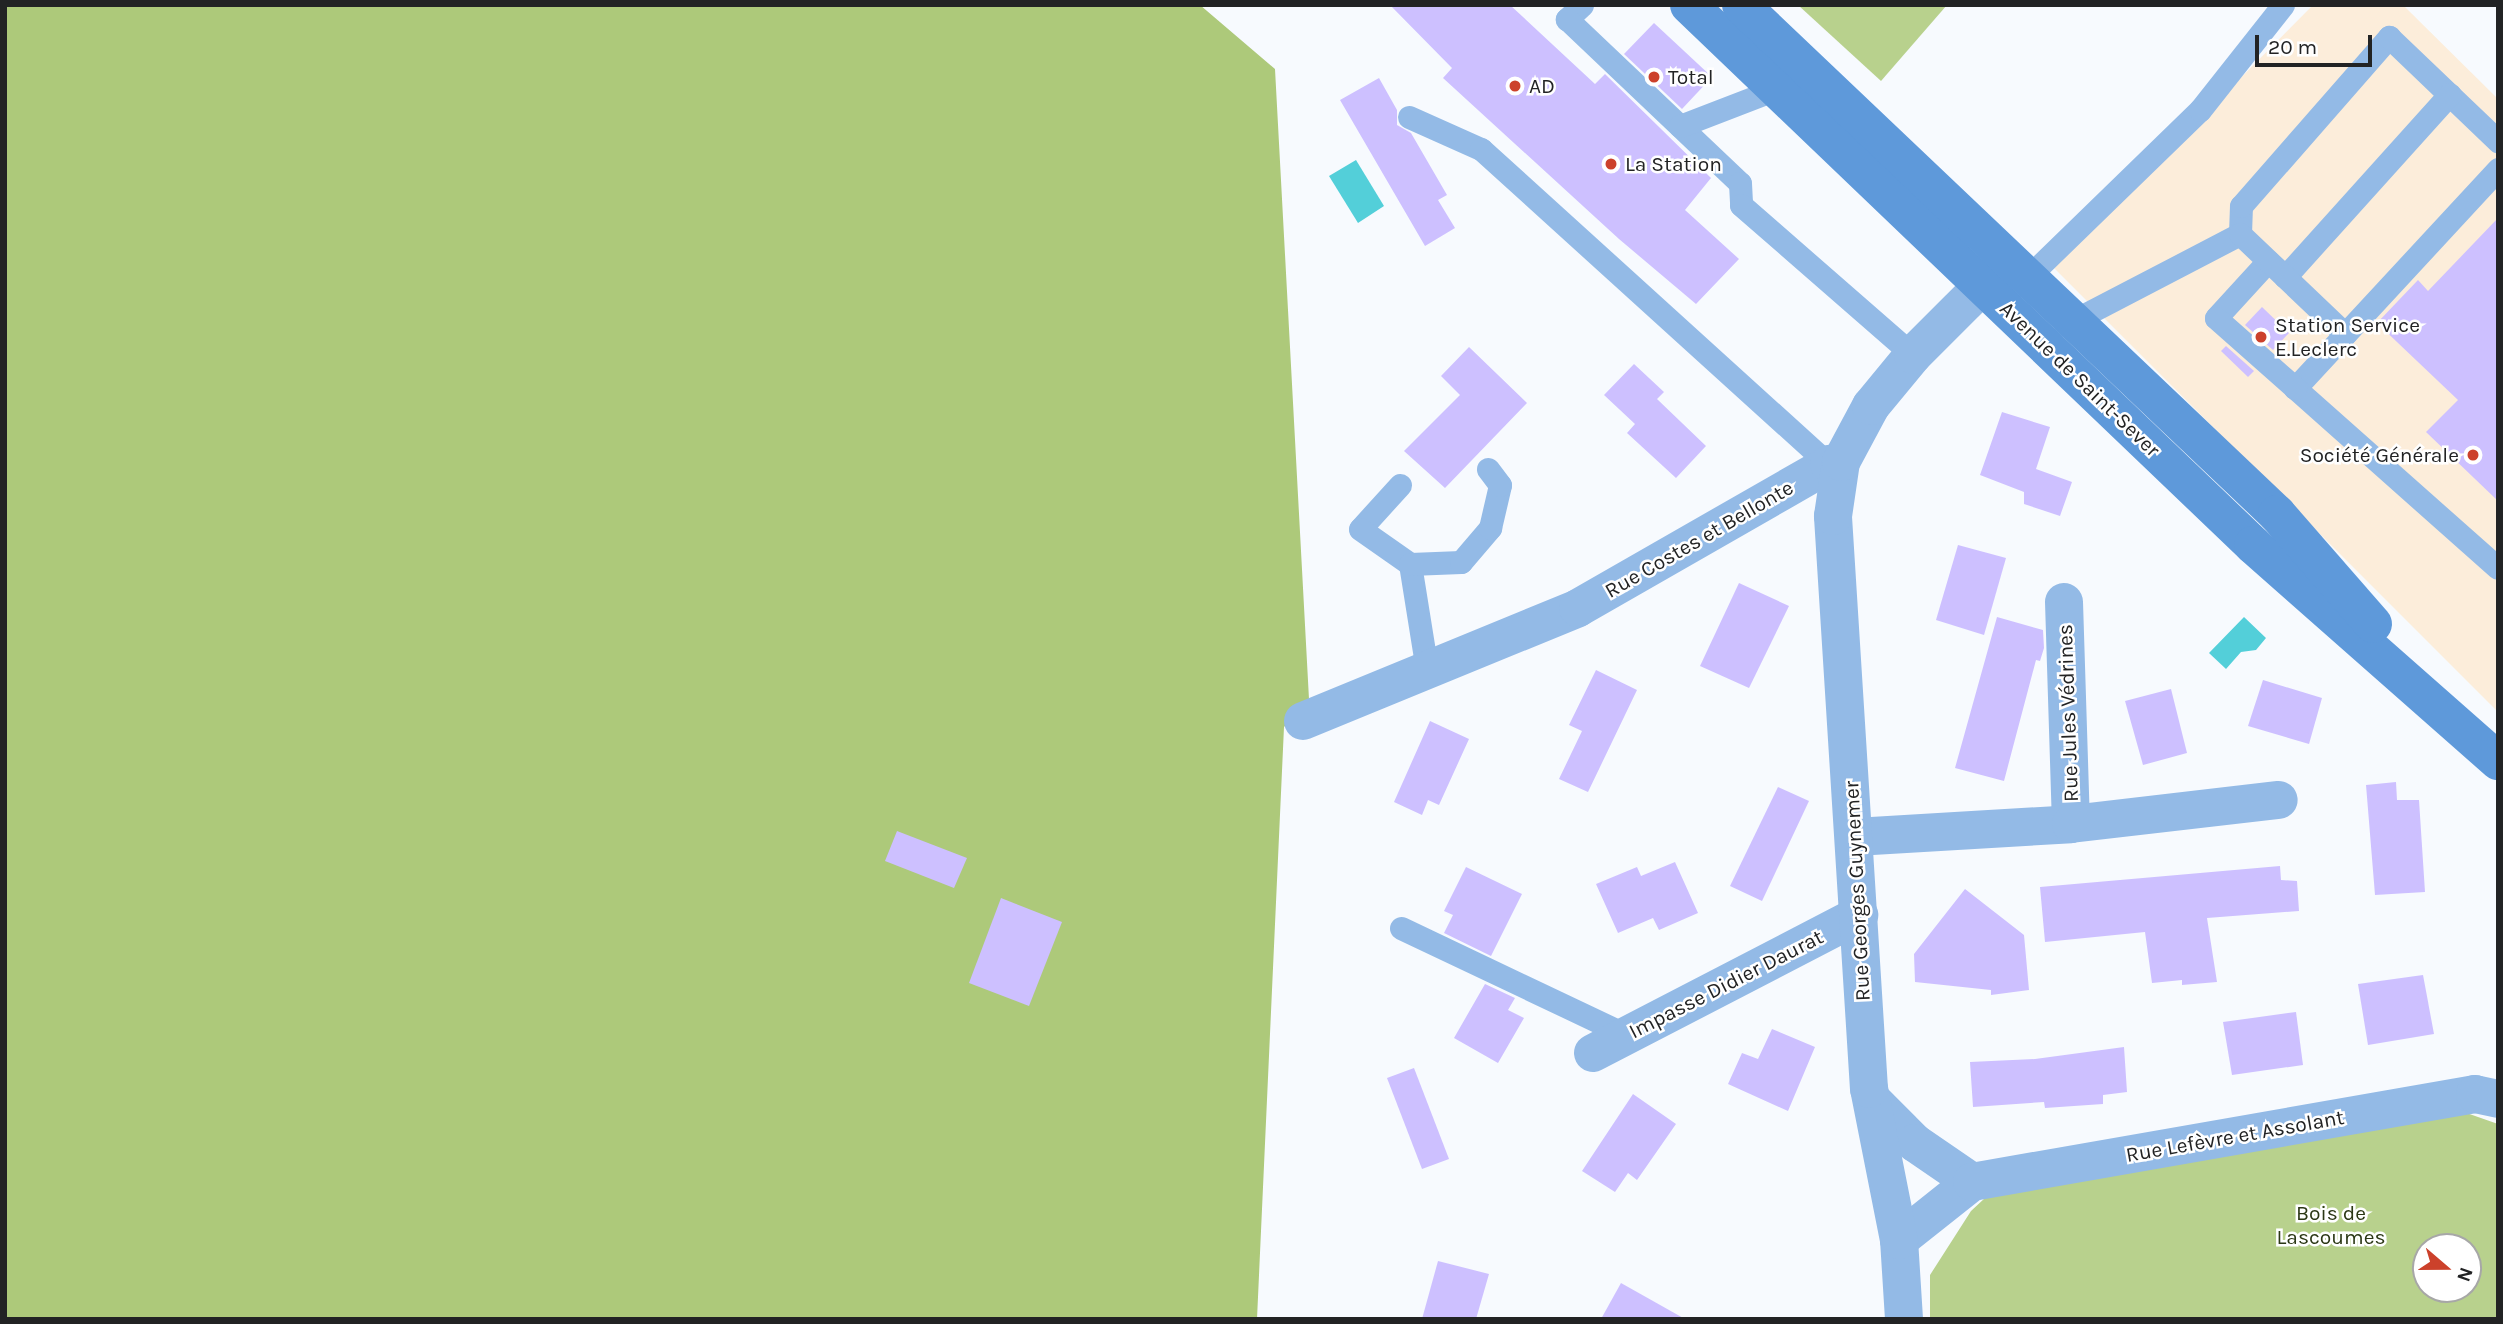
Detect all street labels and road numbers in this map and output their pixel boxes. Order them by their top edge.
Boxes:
street label: Avenue de Saint-Sever [1995,296,2165,462]
street label: Rue Costes et Bellonte [1600,475,1798,603]
street label: Rue Jules Védrines [2052,624,2084,802]
street label: Rue Georges Guynemer [1839,780,1875,1002]
street label: Impasse Didier Daurat [1625,924,1827,1044]
street label: Rue Lefèvre et Assolant [2124,1104,2346,1168]

